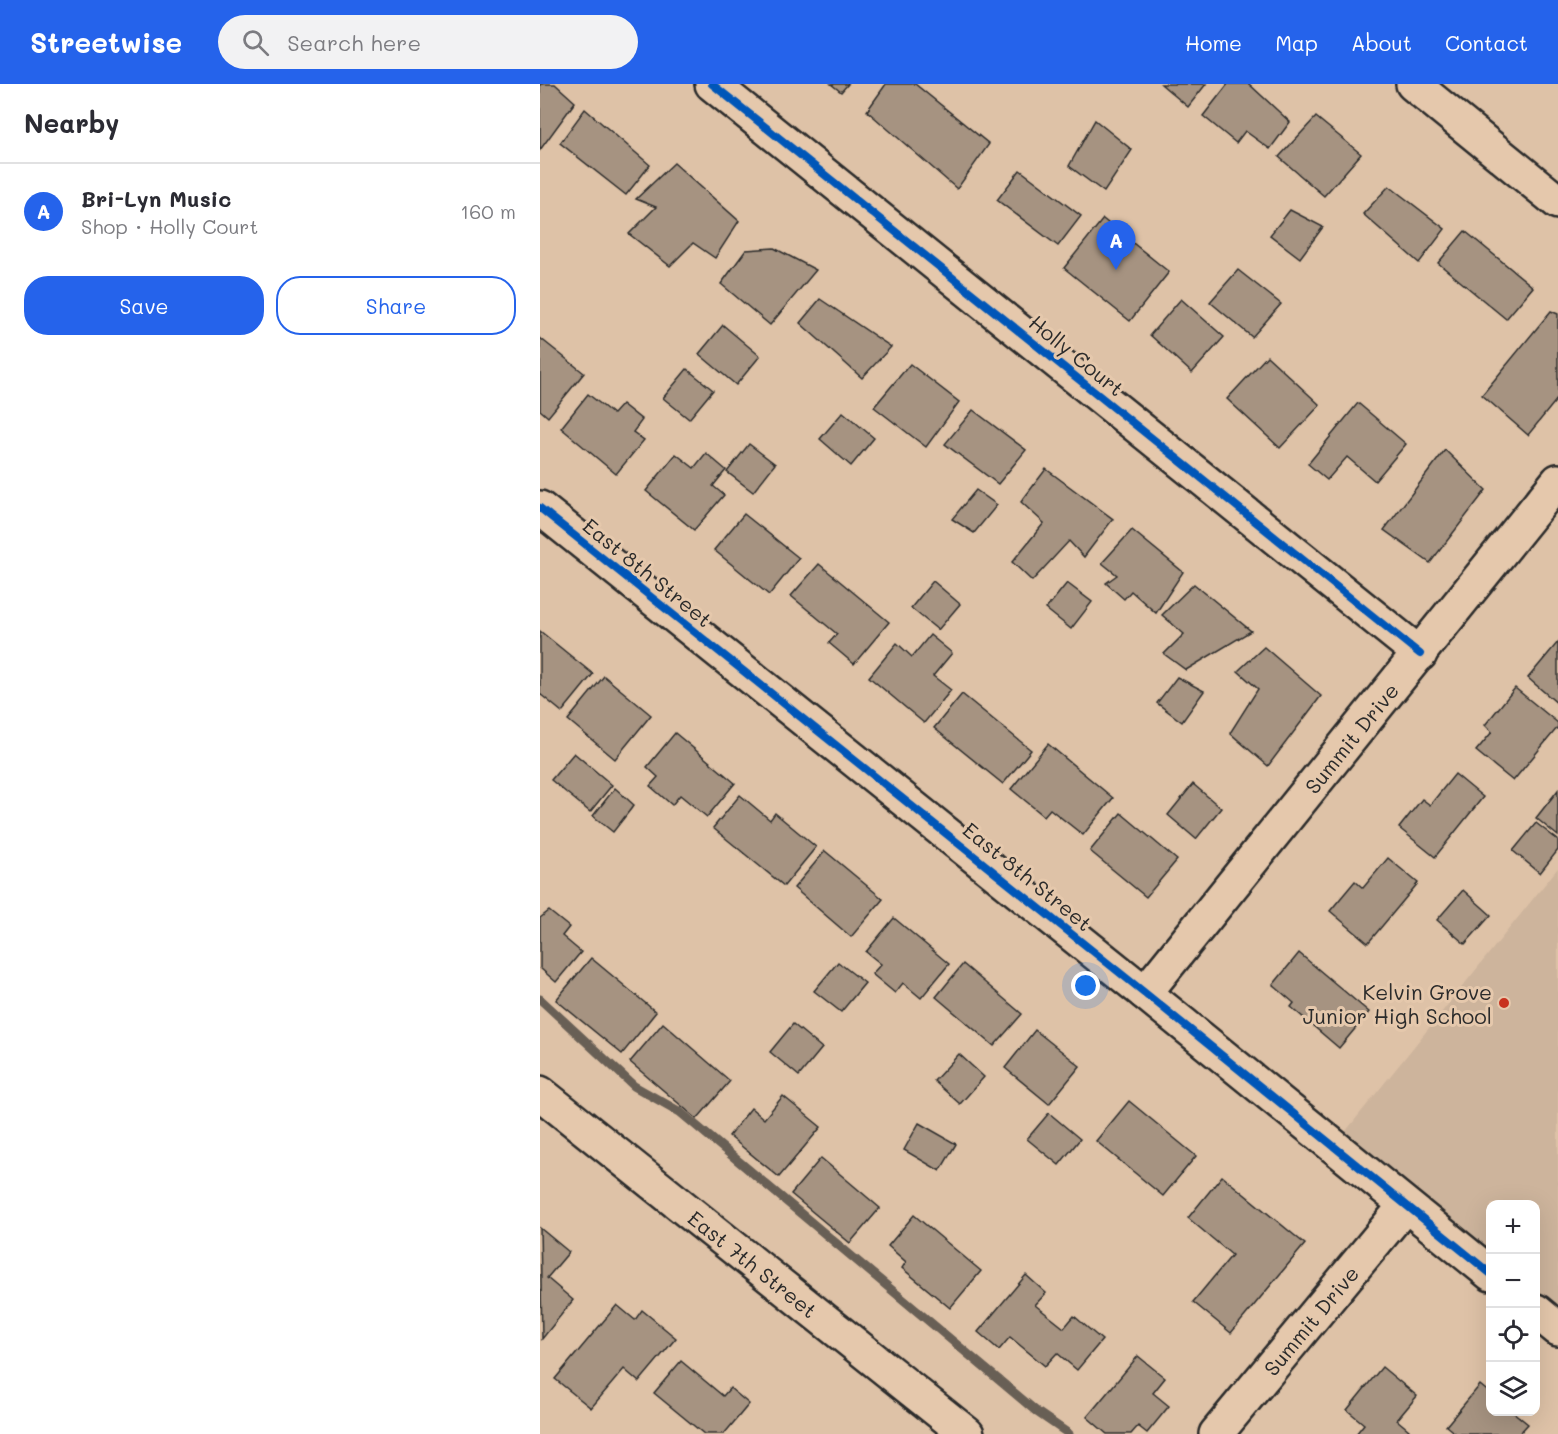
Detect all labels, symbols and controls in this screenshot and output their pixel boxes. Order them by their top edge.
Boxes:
search box [218,15,638,69]
text: Streetwise [30,24,182,60]
icon: search [239,26,272,59]
text: Search here [287,28,421,57]
text: Home [1185,29,1242,56]
text: Map [1275,29,1318,56]
text: About [1351,29,1412,56]
text: Contact [1445,29,1528,56]
text: Nearby [24,106,119,140]
text: Bri-Lyn Music [81,184,231,213]
text: A [37,198,50,224]
text: 160 m [460,198,516,224]
text: Shop · Holly Court [81,213,258,239]
pin: A [1096,220,1136,270]
button: Save [24,276,264,335]
button: Share [276,276,516,335]
street label: Holly Court [1024,309,1130,401]
street label: East 8th Street [578,512,718,632]
street label: Summit Drive [1298,677,1404,799]
street label: East 8th Street [958,816,1098,936]
your location [1071,971,1100,1000]
place label: Kelvin Grove Junior High School [1303,978,1492,1029]
marker: Kelvin Grove Junior High School [1497,996,1511,1010]
map controls [1486,1200,1540,1416]
button: + [1486,1200,1540,1254]
street label: East 7th Street [683,1204,823,1323]
button: − [1486,1254,1540,1308]
street label: Summit Drive [1257,1260,1364,1381]
button: locate [1486,1308,1540,1362]
button: layers [1486,1362,1540,1416]

